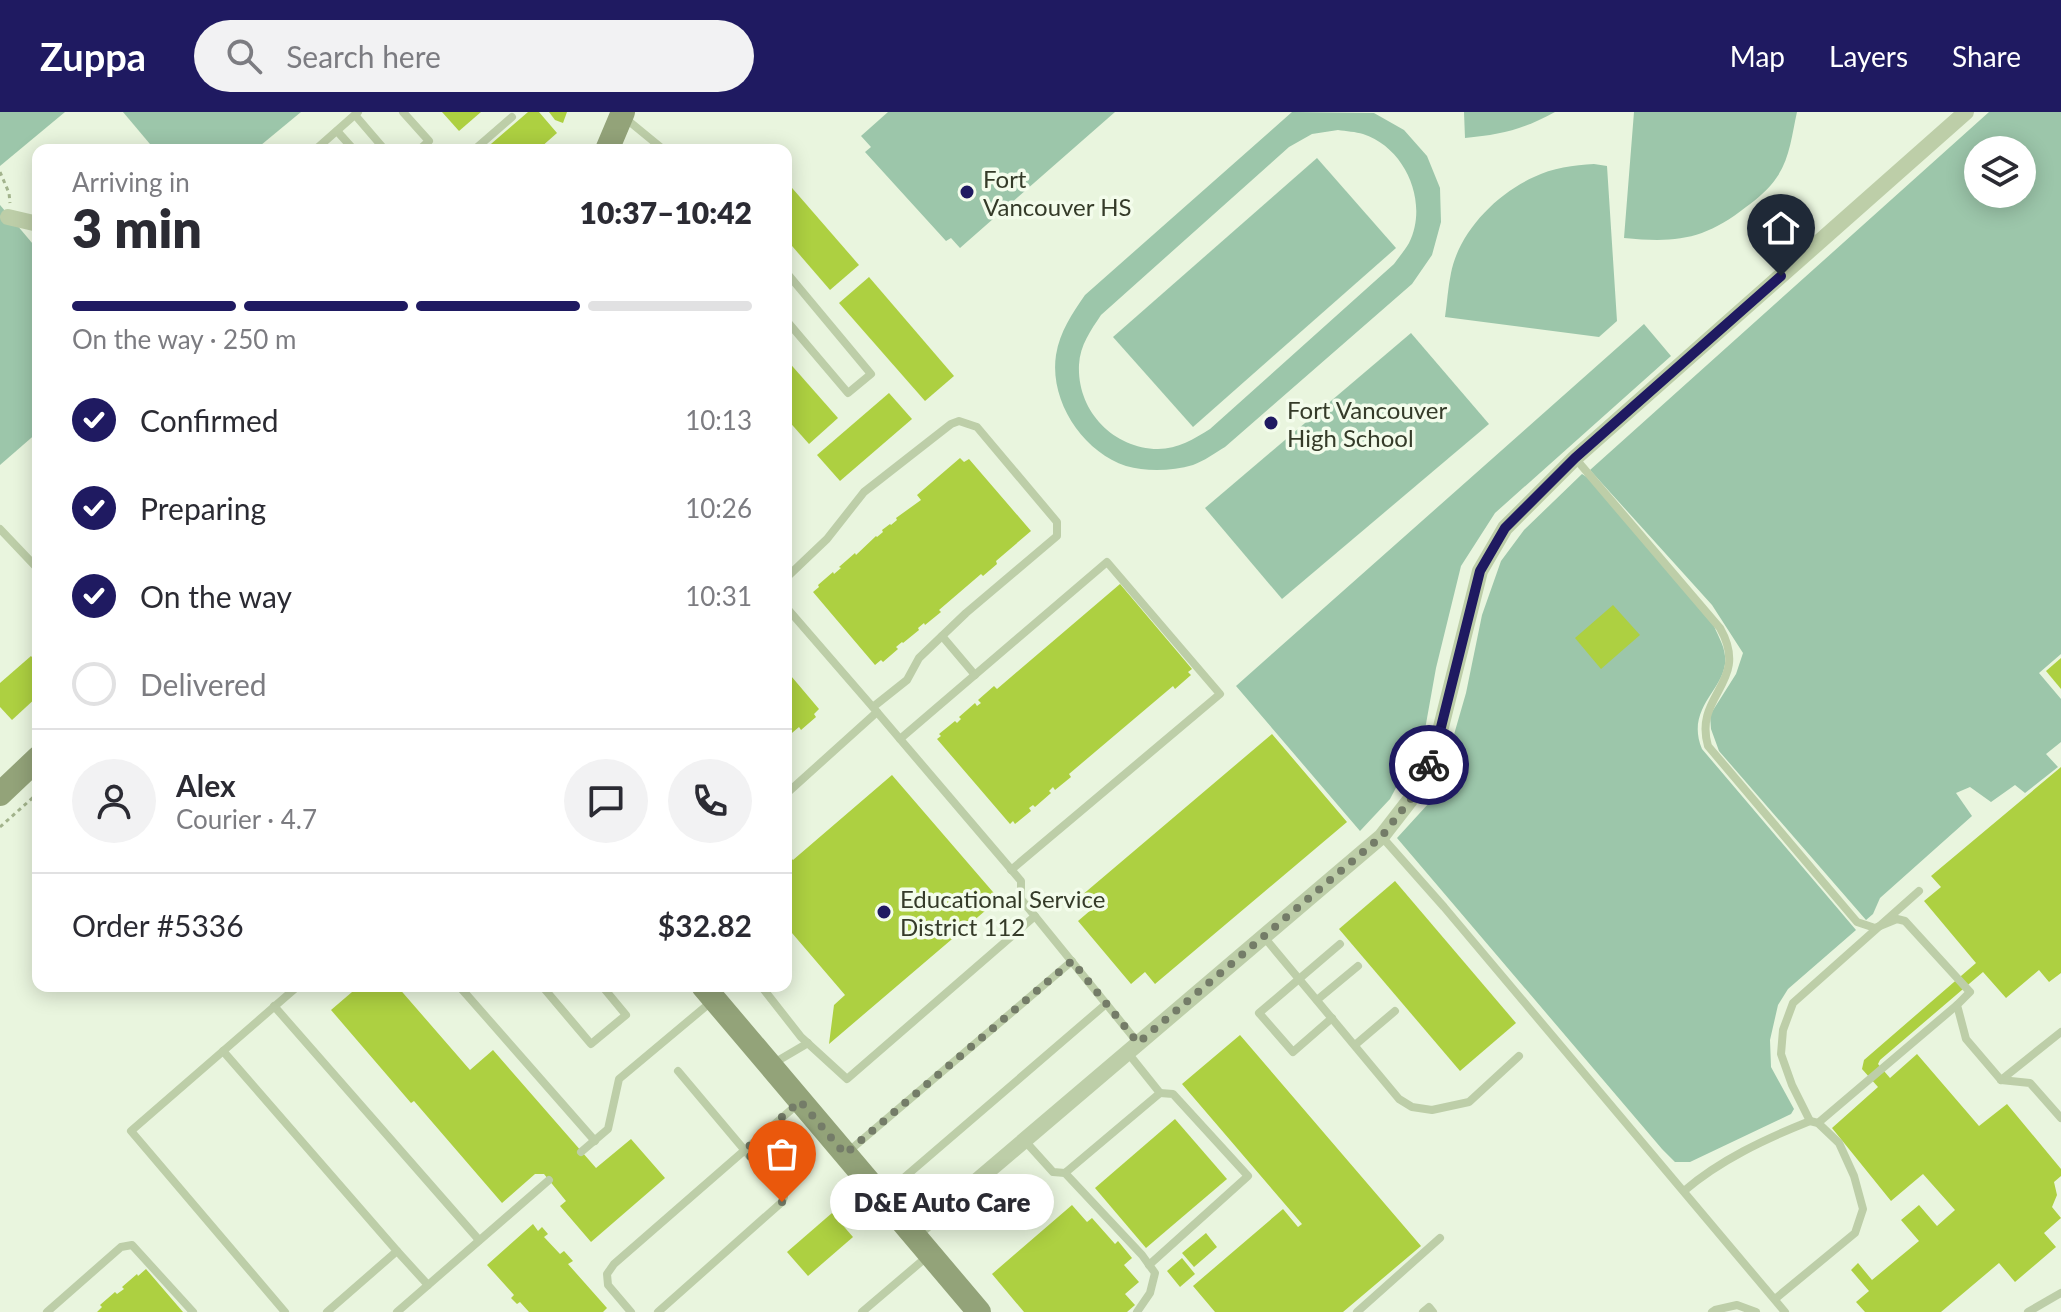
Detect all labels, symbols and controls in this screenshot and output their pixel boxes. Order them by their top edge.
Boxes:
search box [194,20,754,92]
text: Zuppa [40,33,146,79]
icon: search [222,34,266,78]
text: Search here [286,38,441,74]
text: Map [1730,39,1785,73]
text: Layers [1829,39,1908,73]
text: Share [1952,39,2021,73]
map controls [1964,136,2036,208]
button: layers [1964,136,2036,208]
place label: Fort Vancouver HS [983,164,1131,221]
text: Arriving in [72,166,190,198]
marker: Fort Vancouver HS [958,183,976,201]
text: 10:37–10:42 [579,194,752,230]
pin [1747,194,1815,276]
text: 3 min [72,197,202,259]
icon: home [1759,206,1803,250]
text: On the way · 250 m [72,323,296,355]
place label: Fort Vancouver High School [1287,395,1448,452]
icon: check [72,398,116,442]
text: Confirmed [140,402,279,438]
text: 10:13 [685,404,752,436]
marker: Fort Vancouver High School [1262,414,1280,432]
icon: check [72,486,116,530]
text: Preparing [140,490,266,526]
text: 10:26 [685,492,752,524]
icon: check [72,574,116,618]
text: On the way [140,578,292,614]
text: 10:31 [685,580,752,612]
text: Delivered [140,666,267,702]
courier [1389,725,1469,805]
icon: bike [1407,743,1451,787]
button: person [72,759,156,843]
button: chat [564,759,648,843]
button: phone [668,759,752,843]
text: Alex [176,767,236,803]
text: Courier · 4.7 [176,803,317,835]
place label: Educational Service District 112 [900,884,1105,941]
marker: Educational Service District 112 [875,903,893,921]
text: Order #5336 [72,907,244,943]
text: $32.82 [658,907,752,943]
pin [748,1120,816,1202]
icon: bag [760,1132,804,1176]
callout: D&E Auto Care [830,1174,1054,1230]
text: D&E Auto Care [853,1186,1031,1218]

